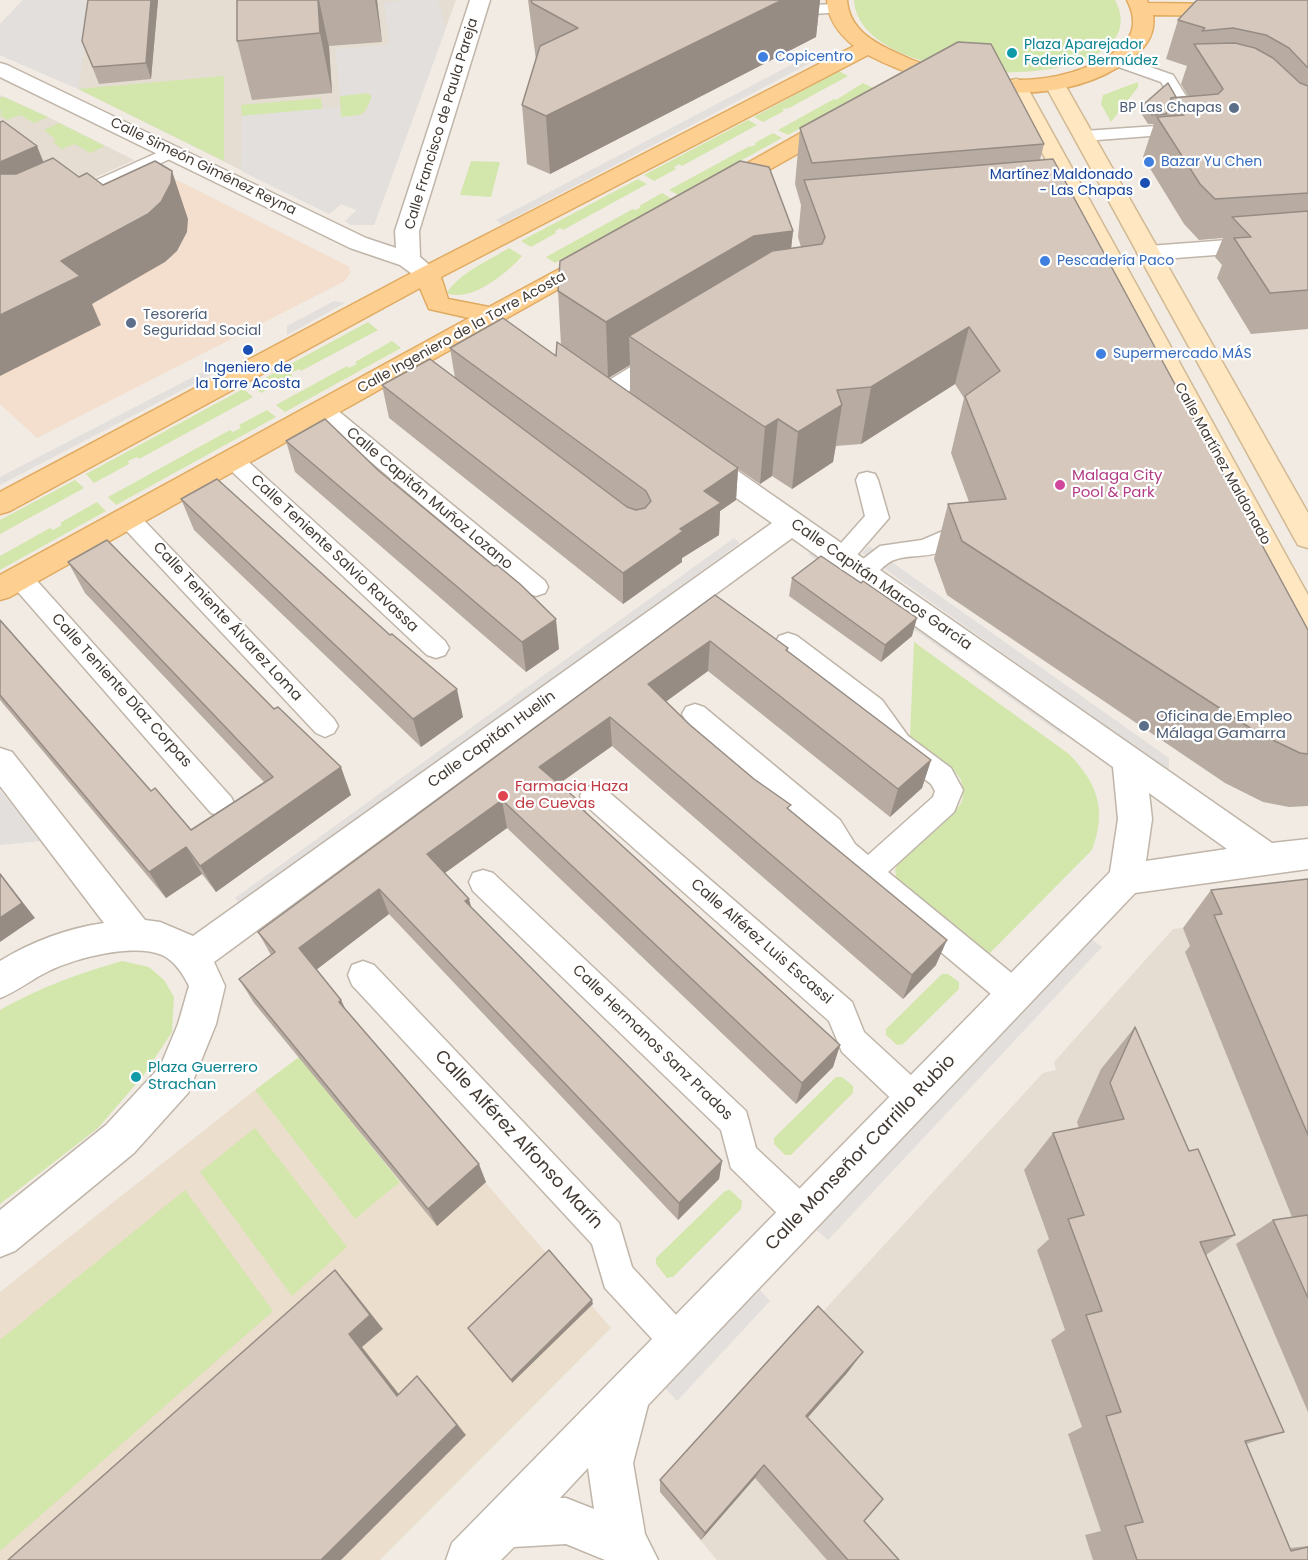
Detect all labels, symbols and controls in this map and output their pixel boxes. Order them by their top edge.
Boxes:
street label: Calle Francisco de Paula Pareja [402,16,482,232]
place label: Plaza Aparejador Federico Bermúdez [1024,37,1158,70]
marker: Plaza Aparejador Federico Bermúdez [1005,46,1019,60]
place label: Copicentro [775,49,853,65]
marker: Copicentro [756,50,770,64]
place label: BP Las Chapas [1120,100,1222,116]
marker: BP Las Chapas [1227,101,1241,115]
street label: Calle Simeón Giménez Reyna [107,115,299,219]
place label: Bazar Yu Chen [1161,154,1262,170]
marker: Bazar Yu Chen [1142,155,1156,169]
place label: Martínez Maldonado - Las Chapas [990,167,1133,200]
marker: Martínez Maldonado - Las Chapas [1138,176,1152,190]
place label: Pescadería Paco [1057,253,1174,269]
marker: Pescadería Paco [1038,254,1052,268]
street label: Calle Ingeniero de la Torre Acosta [355,268,569,398]
place label: Tesorería Seguridad Social [143,307,261,340]
marker: Tesorería Seguridad Social [124,316,138,330]
marker: Ingeniero de la Torre Acosta [241,343,255,357]
place label: Supermercado MÁS [1113,346,1252,362]
marker: Supermercado MÁS [1094,347,1108,361]
place label: Ingeniero de la Torre Acosta [196,360,300,392]
street label: Calle Martínez Maldonado [1170,380,1274,548]
street label: Calle Capitán Muñoz Lozano [342,424,516,574]
place label: Malaga City Pool & Park [1072,467,1162,502]
street label: Calle Teniente Salvio Ravassa [246,471,422,637]
marker: Malaga City Pool & Park [1053,478,1067,492]
street label: Calle Capitán Marcos García [787,515,975,655]
street label: Calle Teniente Álvarez Loma [149,539,305,705]
street label: Calle Teniente Díaz Corpas [47,610,195,772]
street label: Calle Capitán Huelin [425,688,559,792]
place label: Oficina de Empleo Málaga Gamarra [1156,708,1292,743]
marker: Oficina de Empleo Málaga Gamarra [1137,719,1151,733]
place label: Farmacia Haza de Cuevas [515,778,628,813]
marker: Farmacia Haza de Cuevas [496,789,510,803]
street label: Calle Alférez Luis Escassi [686,876,836,1008]
street label: Calle Hermanos Sanz Prados [568,962,736,1124]
street label: Calle Alférez Alfonso Marín [429,1046,607,1234]
street label: Calle Monseñor Carrillo Rubio [761,1050,961,1256]
place label: Plaza Guerrero Strachan [148,1059,258,1094]
marker: Plaza Guerrero Strachan [129,1070,143,1084]

